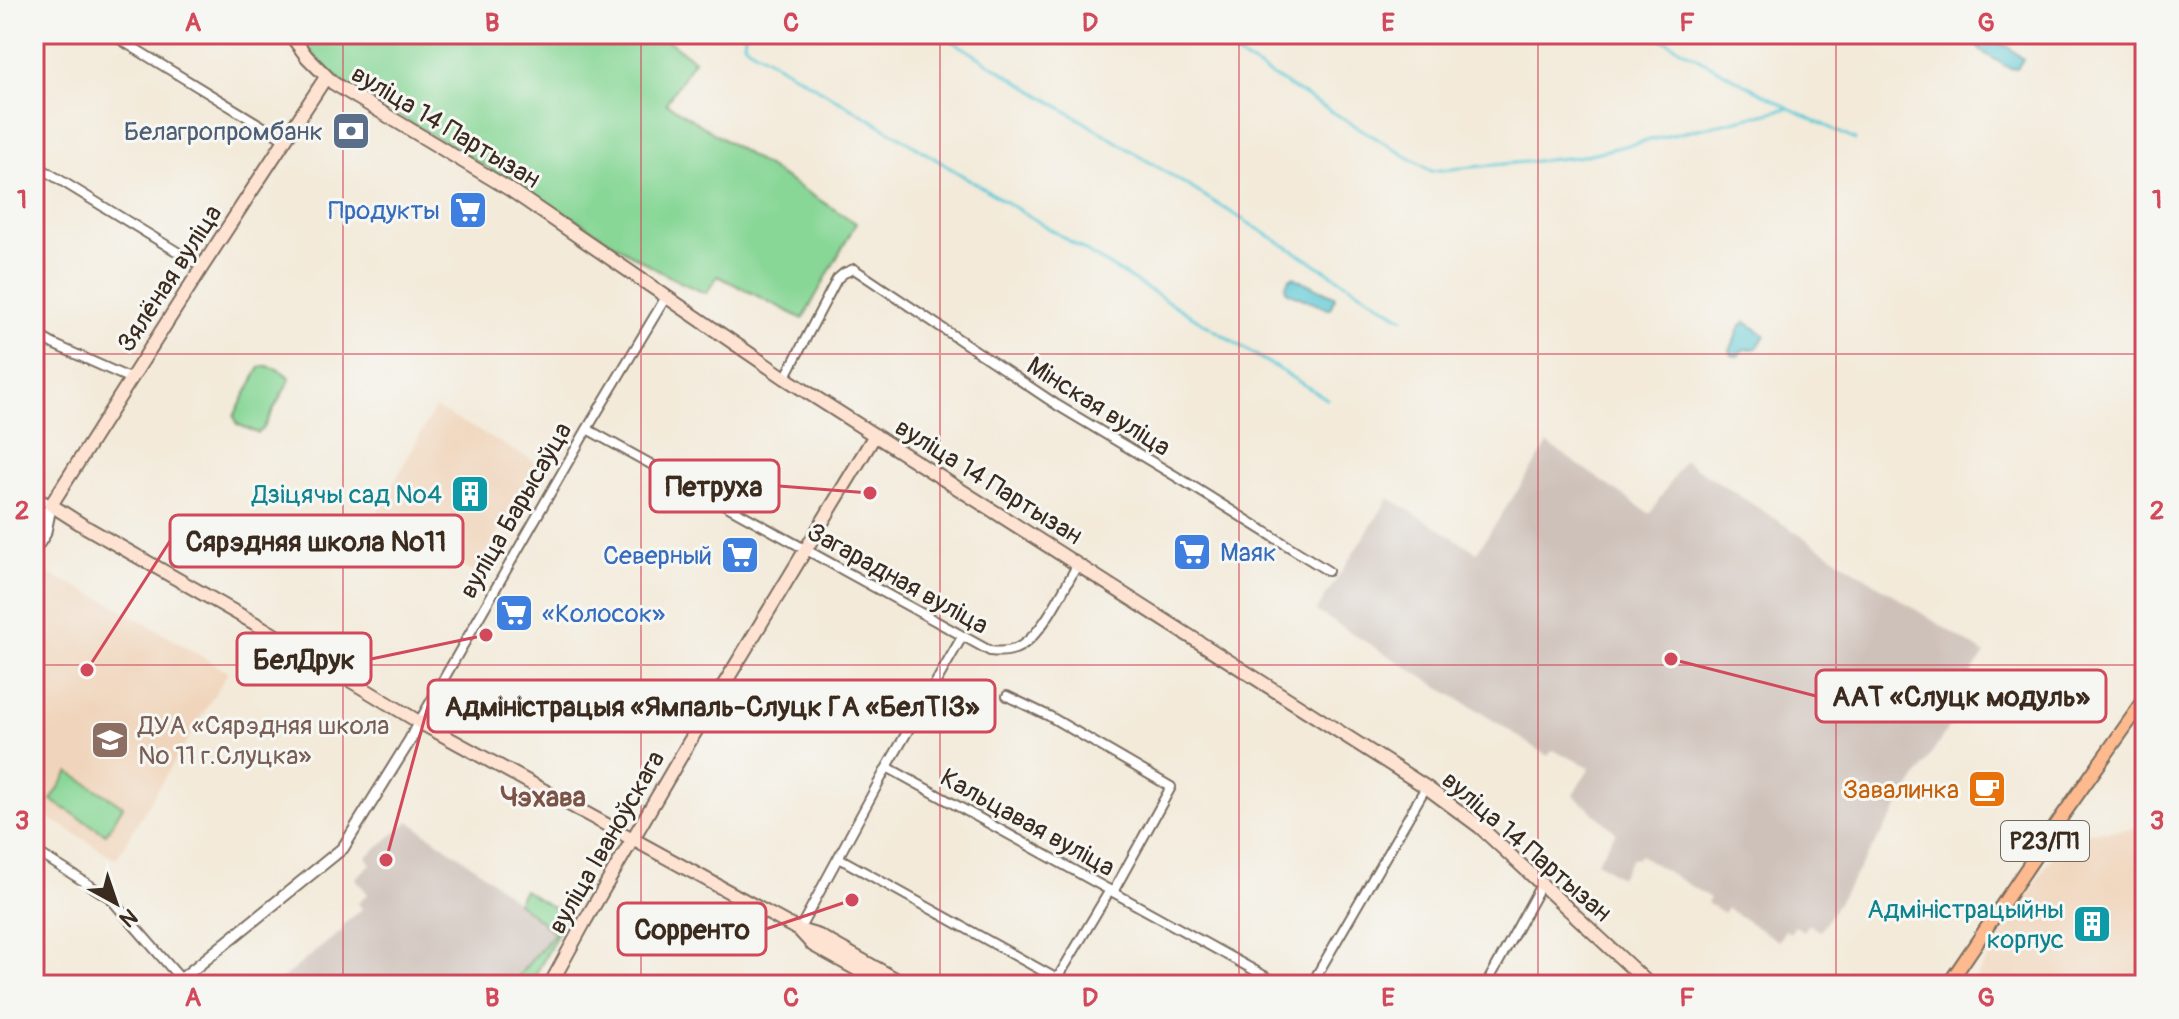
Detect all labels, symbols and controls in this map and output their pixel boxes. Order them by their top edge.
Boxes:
text: A [185,7,202,39]
text: B [485,7,499,39]
text: C [783,7,799,39]
text: D [1082,7,1098,39]
text: E [1381,7,1395,39]
text: F [1679,7,1695,39]
text: G [1977,7,1995,39]
street label: вуліца 14 Партызан [345,58,546,196]
bank icon: Белагропромбанк [330,110,372,152]
place label: Белагропромбанк [124,116,323,148]
text: 1 [17,184,27,216]
text: 1 [2152,184,2162,216]
supermarket icon: Продукты [447,189,489,231]
place label: Продукты [328,195,440,227]
street label: Зялёная вуліца [110,199,229,358]
street label: Мінская вуліца [1021,350,1176,464]
street label: вуліца 14 Партызан [889,411,1088,552]
street label: вуліца Барысаўца [453,417,579,604]
callout: Петруха [650,460,779,512]
text: Петруха [666,470,762,505]
building icon: Дзіцячы сад №4 [449,473,491,515]
place label: Дзіцячы сад №4 [251,479,442,511]
text: 2 [15,495,29,527]
text: 2 [2150,495,2164,527]
callout: Сярэдняя школа №11 [170,515,463,567]
street label: Загарадная вуліца [801,516,994,642]
text: Сярэдняя школа №11 [186,525,446,560]
supermarket icon: Маяк [1171,531,1213,573]
supermarket icon: Северный [719,534,761,576]
place label: Маяк [1220,537,1276,569]
place label: Северный [603,540,712,572]
supermarket icon: «Колосок» [493,592,535,634]
place label: «Колосок» [542,598,665,630]
callout: БелДрук [237,633,371,685]
text: БелДрук [253,643,355,678]
callout: ААТ «Слуцк модуль» [1816,670,2106,722]
callout: Адміністрацыя «Ямпаль-Слуцк ГА «БелТІЗ» [428,680,995,732]
text: ААТ «Слуцк модуль» [1832,680,2091,715]
text: Адміністрацыя «Ямпаль-Слуцк ГА «БелТІЗ» [445,690,980,725]
place label: ДУА «Сярэдняя школа № 11 г.Слуцка» [137,710,389,772]
school or university icon: ДУА «Сярэдняя школа № 11 г.Слуцка» [89,719,131,761]
street label: вуліца Іваноўскага [541,745,672,940]
street label: Кальцавая вуліца [935,762,1120,884]
street label: вуліца 14 Партызан [1435,764,1618,929]
cafe icon: Завалинка [1966,768,2008,810]
place label: Завалинка [1843,774,1959,806]
district label: Чэхава [500,780,586,815]
text: 3 [15,805,29,837]
text: 3 [2150,805,2164,837]
road number: Р23/П1 [2001,821,2089,861]
north arrow [76,863,156,943]
place label: Адміністрацыйны корпус [1867,894,2064,956]
text: N [113,902,143,933]
callout: Сорренто [618,903,766,955]
building icon: Адміністрацыйны корпус [2071,903,2113,945]
text: Сорренто [634,913,750,948]
text: A [185,982,202,1014]
text: B [485,982,499,1014]
text: C [783,982,799,1014]
text: D [1082,982,1098,1014]
text: E [1381,982,1395,1014]
text: F [1679,982,1695,1014]
text: G [1977,982,1995,1014]

